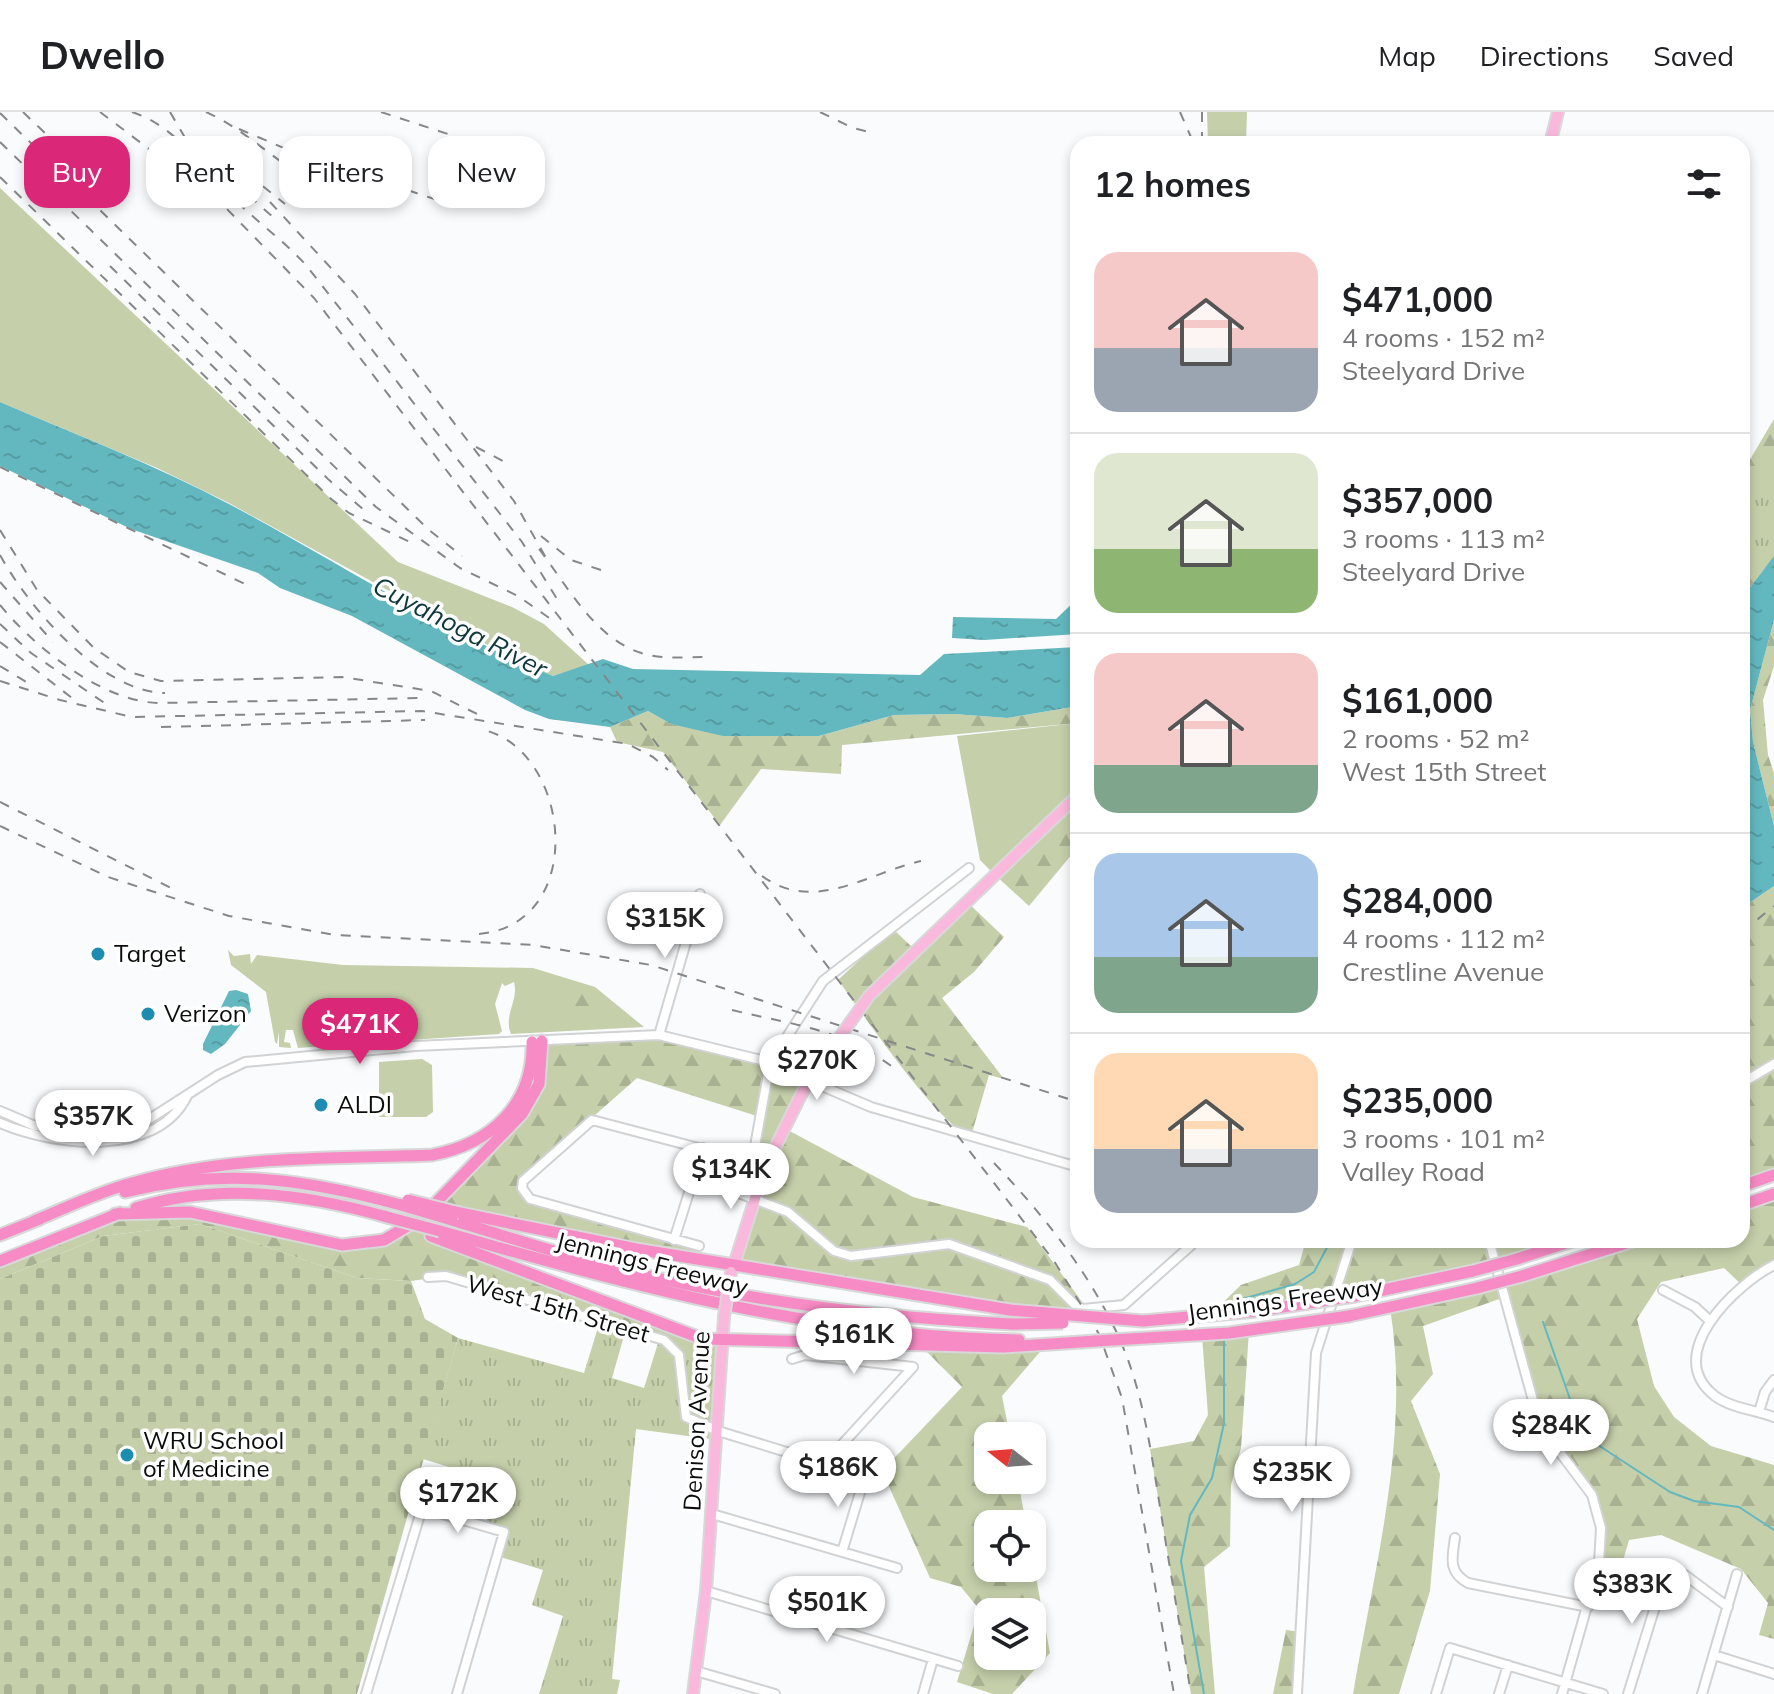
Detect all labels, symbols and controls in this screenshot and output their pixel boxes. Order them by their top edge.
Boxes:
text: Dwello [40,31,165,79]
text: Map [1378,38,1436,73]
text: Directions [1480,38,1609,73]
text: Saved [1653,38,1734,73]
chip: Buy [24,136,130,208]
chip: Rent [146,136,263,208]
chip: Filters [279,136,412,208]
chip: New [428,136,545,208]
icon: filters [1682,162,1726,206]
text: 12 homes [1094,163,1251,206]
text: $471,000 [1342,278,1493,321]
icon: home [1158,284,1254,380]
text: 4 rooms · 152 m² [1342,321,1545,354]
text: Steelyard Drive [1342,354,1525,387]
text: $357,000 [1342,479,1493,522]
icon: home [1158,485,1254,581]
text: 3 rooms · 113 m² [1342,522,1545,555]
text: Steelyard Drive [1342,555,1525,588]
water label: Cuyahoga River [368,568,554,685]
text: $161,000 [1342,679,1493,722]
icon: home [1158,685,1254,781]
text: 2 rooms · 52 m² [1342,722,1529,755]
text: West 15th Street [1342,755,1546,788]
text: $284,000 [1342,879,1493,922]
icon: home [1158,885,1254,981]
pin: $315K [609,892,721,960]
text: $315K [625,901,705,934]
text: 4 rooms · 112 m² [1342,922,1545,955]
place label: Target [114,938,186,968]
marker: Target [89,945,107,963]
text: Crestline Avenue [1342,955,1544,988]
place label: Verizon [164,998,247,1028]
pin: $471K [304,998,416,1066]
marker: Verizon [139,1005,157,1023]
text: $471K [320,1007,400,1040]
pin: $270K [761,1034,873,1102]
text: $270K [777,1043,857,1076]
text: $235,000 [1342,1079,1493,1122]
icon: home [1158,1085,1254,1181]
place label: ALDI [337,1089,392,1119]
pin: $357K [37,1090,149,1158]
marker: ALDI [312,1096,330,1114]
text: $357K [53,1099,133,1132]
text: 3 rooms · 101 m² [1342,1122,1545,1155]
pin: $134K [675,1143,787,1211]
text: $134K [691,1152,771,1185]
text: Valley Road [1342,1155,1485,1188]
street label: Jennings Freeway [553,1225,752,1301]
street label: West 15th Street [463,1268,653,1348]
street label: Jennings Freeway [1185,1270,1385,1328]
pin: $161K [798,1308,910,1376]
text: $161K [814,1317,894,1350]
street label: Denison Avenue [676,1330,716,1512]
pin: $284K [1495,1399,1607,1467]
text: $284K [1511,1408,1591,1441]
north arrow [974,1422,1046,1494]
map controls [974,1422,1046,1670]
place label: WRU School of Medicine [143,1425,284,1483]
pin: $186K [782,1441,894,1509]
marker: WRU School of Medicine [118,1446,136,1464]
pin: $235K [1236,1446,1348,1514]
text: $186K [798,1450,878,1483]
text: $235K [1252,1455,1332,1488]
pin: $172K [402,1467,514,1535]
text: $172K [418,1476,498,1509]
button: locate [974,1510,1046,1582]
pin: $383K [1576,1558,1688,1626]
text: $383K [1592,1567,1672,1600]
pin: $501K [771,1576,883,1644]
text: $501K [787,1585,867,1618]
button: layers [974,1598,1046,1670]

